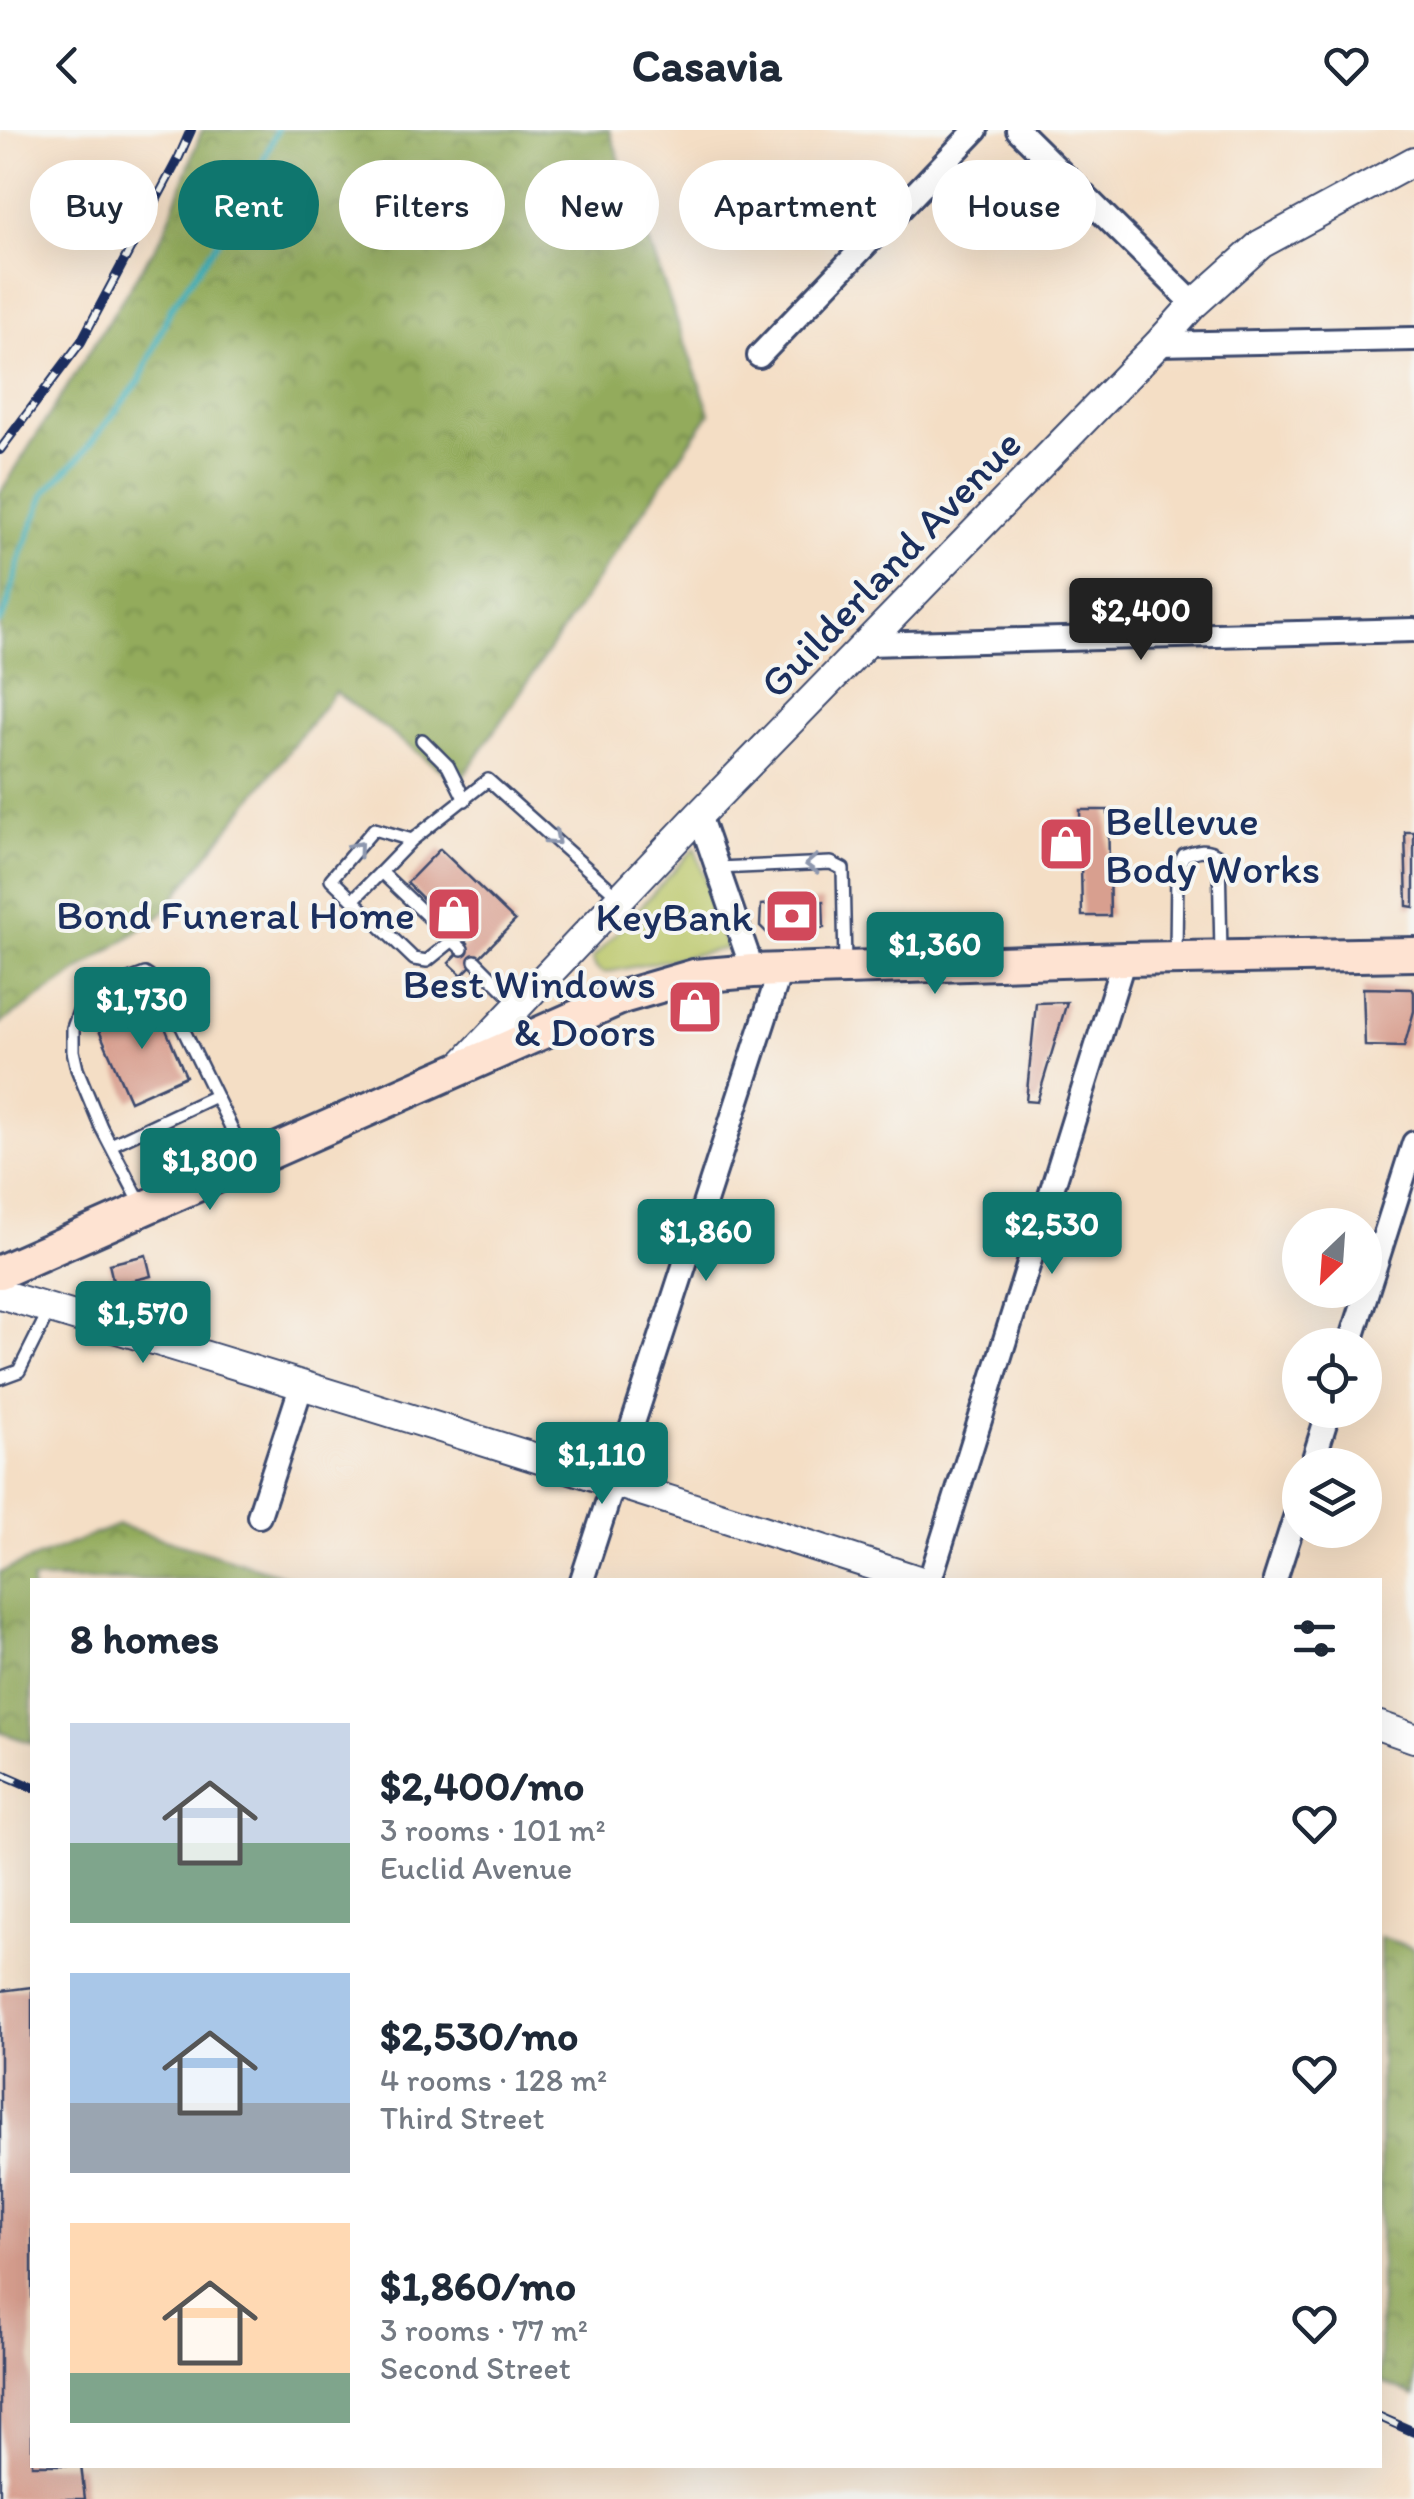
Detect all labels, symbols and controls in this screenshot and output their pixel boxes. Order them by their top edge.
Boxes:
icon: back [40,38,95,93]
text: Casavia [632,38,782,92]
icon: heart [1319,38,1374,93]
chip: Buy [30,160,158,250]
chip: Rent [178,160,319,250]
chip: Filters [339,160,505,250]
chip: New [525,160,659,250]
chip: Apartment [679,160,912,250]
chip: House [932,160,1096,250]
street label: Guilderland Avenue [749,418,1032,708]
pin: $2,400 [1060,578,1222,663]
text: $2,400 [1091,591,1191,629]
place label: Bellevue Body Works [1105,795,1320,894]
shop icon: Bellevue Body Works [1036,814,1096,874]
one-way arrow [542,828,561,846]
one-way arrow [346,842,364,860]
one-way arrow [804,853,820,874]
shop icon: Bond Funeral Home [424,884,484,944]
bank icon: KeyBank [762,886,822,946]
place label: Bond Funeral Home [56,889,415,940]
place label: KeyBank [595,891,753,942]
pin: $1,360 [854,912,1016,997]
text: $1,360 [889,925,981,963]
place label: Best Windows & Doors [402,958,656,1057]
pin: $1,730 [61,967,223,1052]
shop icon: Best Windows & Doors [665,977,725,1037]
text: $1,730 [96,980,188,1018]
pin: $1,800 [129,1128,291,1213]
text: $1,800 [162,1141,258,1179]
pin: $2,530 [971,1192,1133,1277]
pin: $1,860 [625,1199,787,1284]
text: $2,530 [1005,1205,1099,1243]
north arrow [1282,1208,1382,1308]
map controls [1282,1208,1382,1548]
text: $1,860 [660,1212,752,1250]
pin: $1,570 [62,1281,224,1366]
text: $1,570 [97,1294,189,1332]
button: locate [1282,1328,1382,1428]
pin: $1,110 [521,1422,683,1507]
text: $1,110 [558,1435,646,1473]
button: layers [1282,1448,1382,1548]
icon: filters [1287,1611,1342,1666]
text: 8 homes [70,1613,219,1664]
text: $2,400/mo [380,1760,585,1811]
icon: home [150,1763,270,1883]
icon: heart [1287,1796,1342,1851]
text: 3 rooms · 101 m² [380,1811,606,1849]
text: Euclid Avenue [380,1849,572,1887]
text: $2,530/mo [380,2010,578,2061]
icon: home [150,2013,270,2133]
icon: heart [1287,2046,1342,2101]
text: 4 rooms · 128 m² [380,2061,607,2099]
text: Third Street [380,2099,545,2137]
text: $1,860/mo [380,2260,576,2311]
icon: home [150,2263,270,2383]
icon: heart [1287,2296,1342,2351]
text: 3 rooms · 77 m² [380,2311,588,2349]
text: Second Street [380,2349,571,2387]

